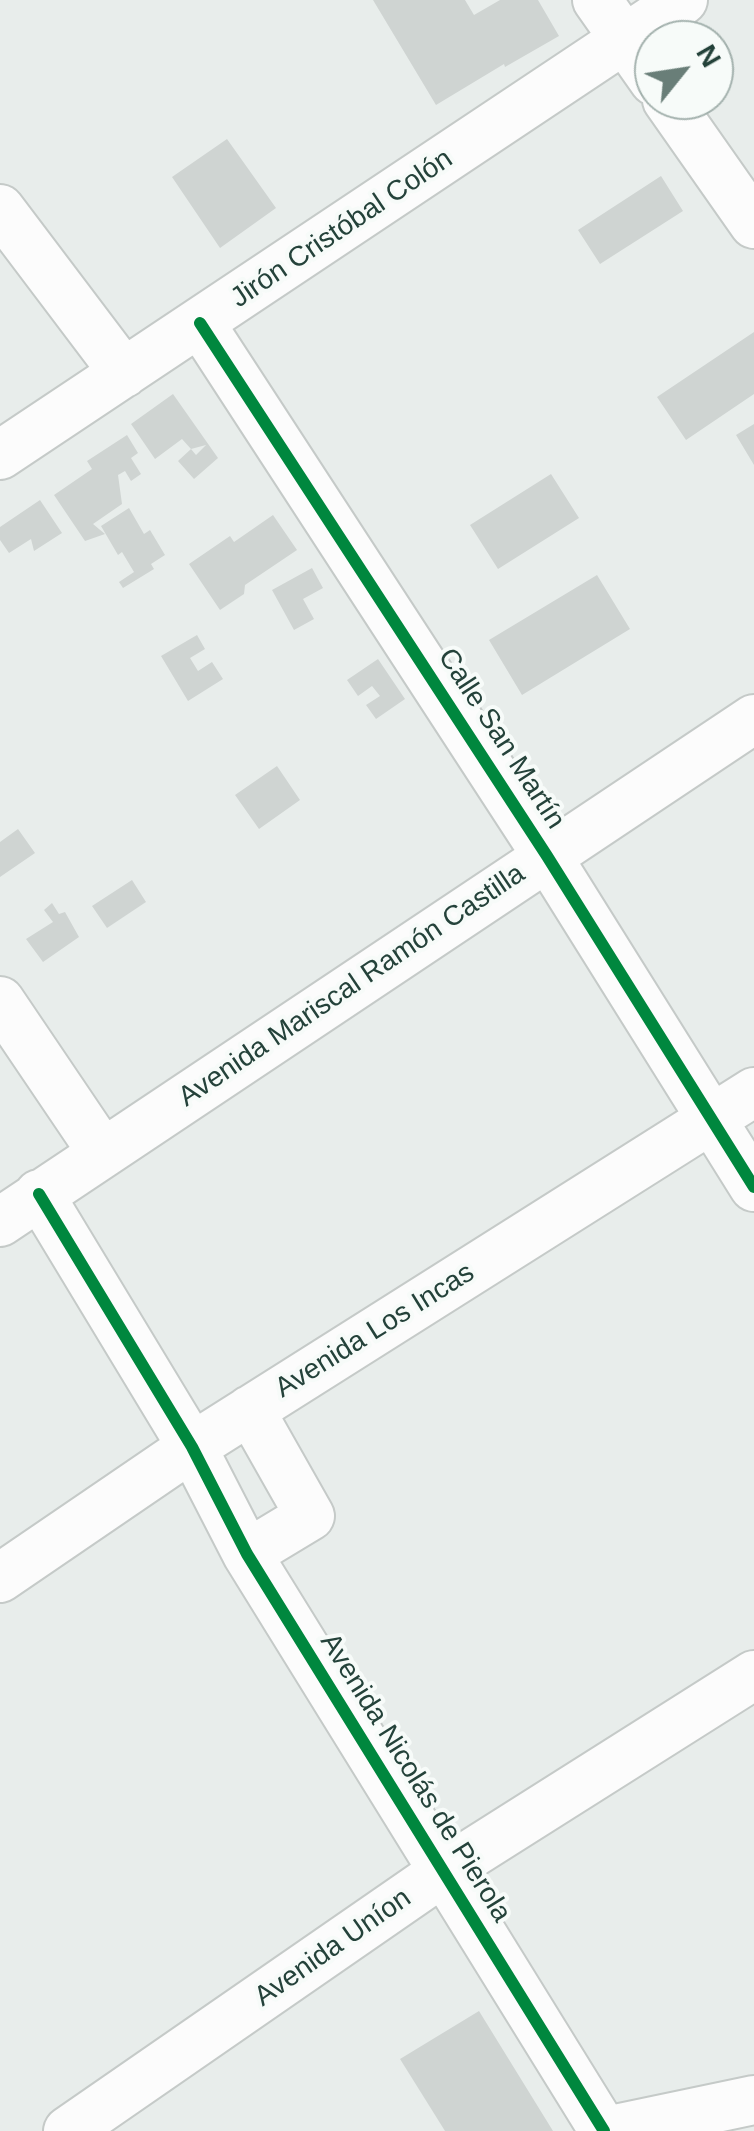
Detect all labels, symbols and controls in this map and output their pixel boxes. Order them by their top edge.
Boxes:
north arrow [634,20,734,120]
text: N [690,39,727,72]
street label: Jirón Cristóbal Colón [225,142,459,316]
street label: Calle San Martín [430,642,572,836]
street label: Avenida Mariscal Ramón Castilla [173,857,531,1115]
street label: Avenida Los Incas [269,1256,481,1406]
street label: Avenida Nicolás de Pierola [312,1627,518,1929]
street label: Avenida Uníon [248,1882,418,2014]

